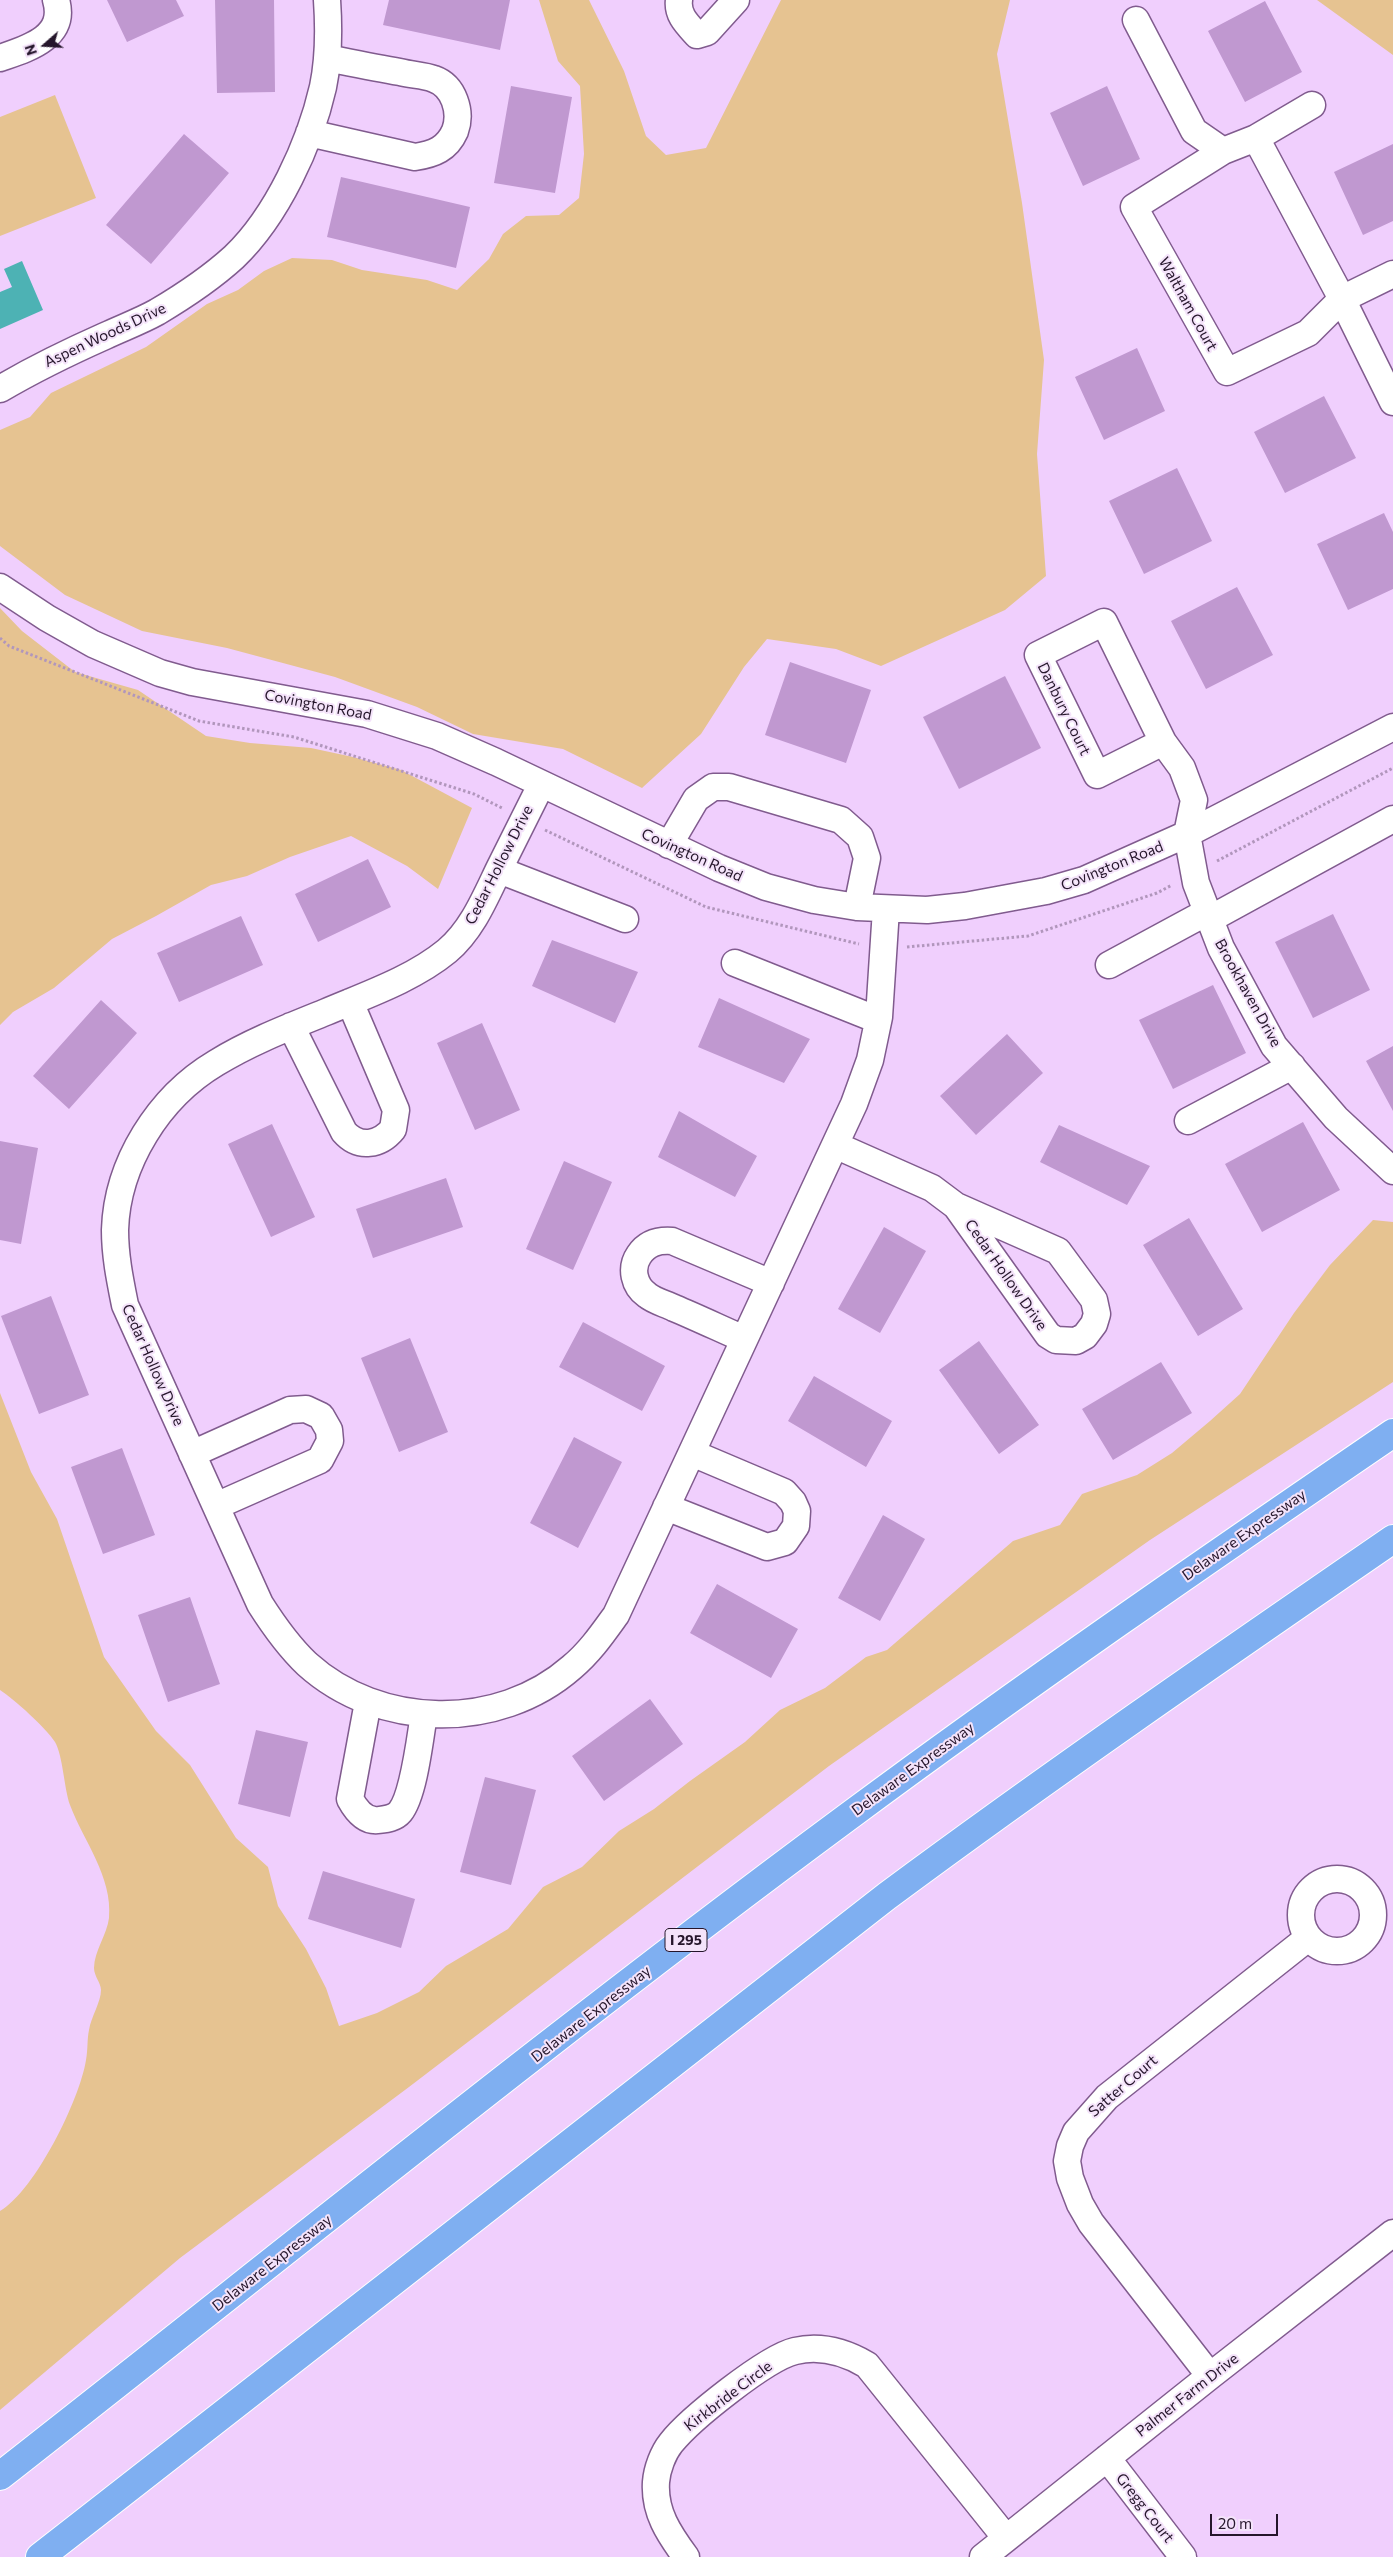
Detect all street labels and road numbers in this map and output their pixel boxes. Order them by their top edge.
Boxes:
street label: Waltham Court [1155,254,1221,354]
street label: Aspen Woods Drive [41,299,169,371]
street label: Danbury Court [1034,660,1094,758]
street label: Covington Road [263,686,373,724]
street label: Cedar Hollow Drive [461,802,537,928]
street label: Covington Road [639,825,745,885]
street label: Covington Road [1058,837,1166,895]
street label: Brookhaven Drive [1211,936,1285,1050]
street label: Cedar Hollow Drive [961,1216,1051,1334]
street label: Cedar Hollow Drive [118,1301,188,1429]
street label: Delaware Expressway [1179,1486,1309,1584]
street label: Delaware Expressway [848,1719,978,1819]
road number: I 295 [665,1928,707,1952]
street label: Delaware Expressway [528,1962,654,2066]
street label: Satter Court [1085,2051,1161,2121]
street label: Delaware Expressway [209,2211,335,2315]
street label: Palmer Farm Drive [1132,2349,1242,2441]
street label: Kirkbride Circle [681,2357,775,2435]
street label: Gregg Court [1112,2470,1178,2546]

